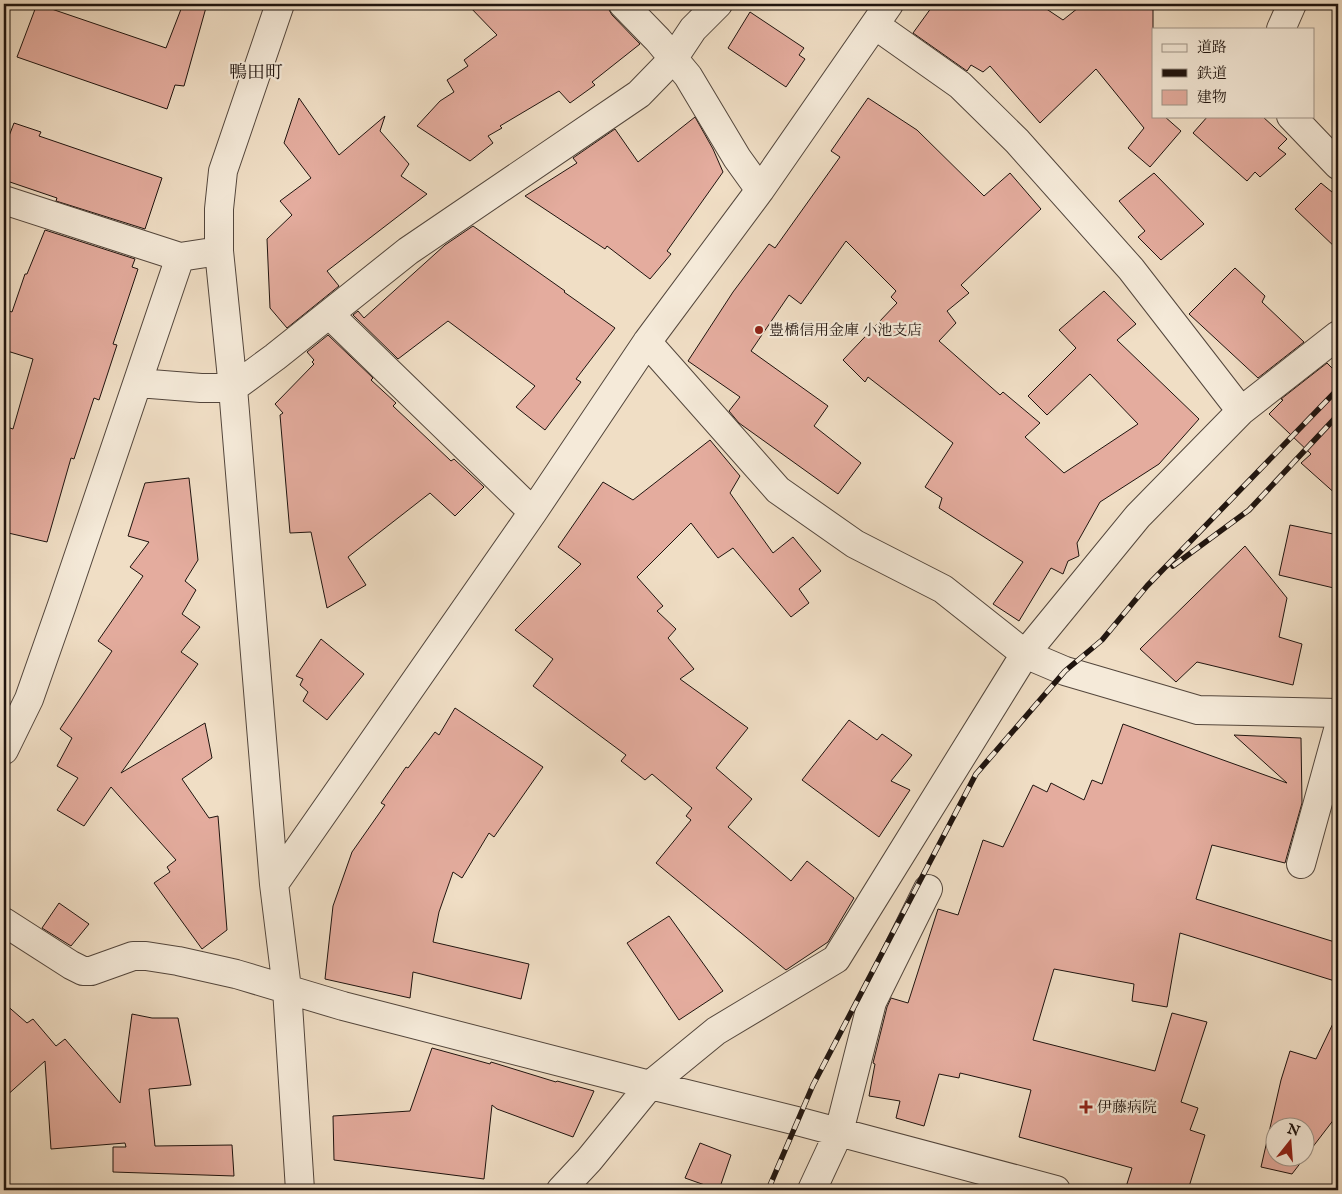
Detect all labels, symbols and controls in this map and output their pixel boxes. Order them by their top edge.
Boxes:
legend [1152,28,1314,118]
text: 道路 [1197,38,1227,57]
district label: 鴨田町 [229,62,283,85]
text: 鉄道 [1197,64,1227,83]
text: 建物 [1197,88,1227,107]
place label: 豊橋信用金庫 小池支店 [769,321,922,340]
marker: 豊橋信用金庫 小池支店 [753,324,765,336]
place label: 伊藤病院 [1097,1098,1157,1117]
marker: 伊藤病院 [1079,1100,1093,1114]
north arrow [1264,1116,1314,1166]
text: N [1284,1120,1302,1141]

